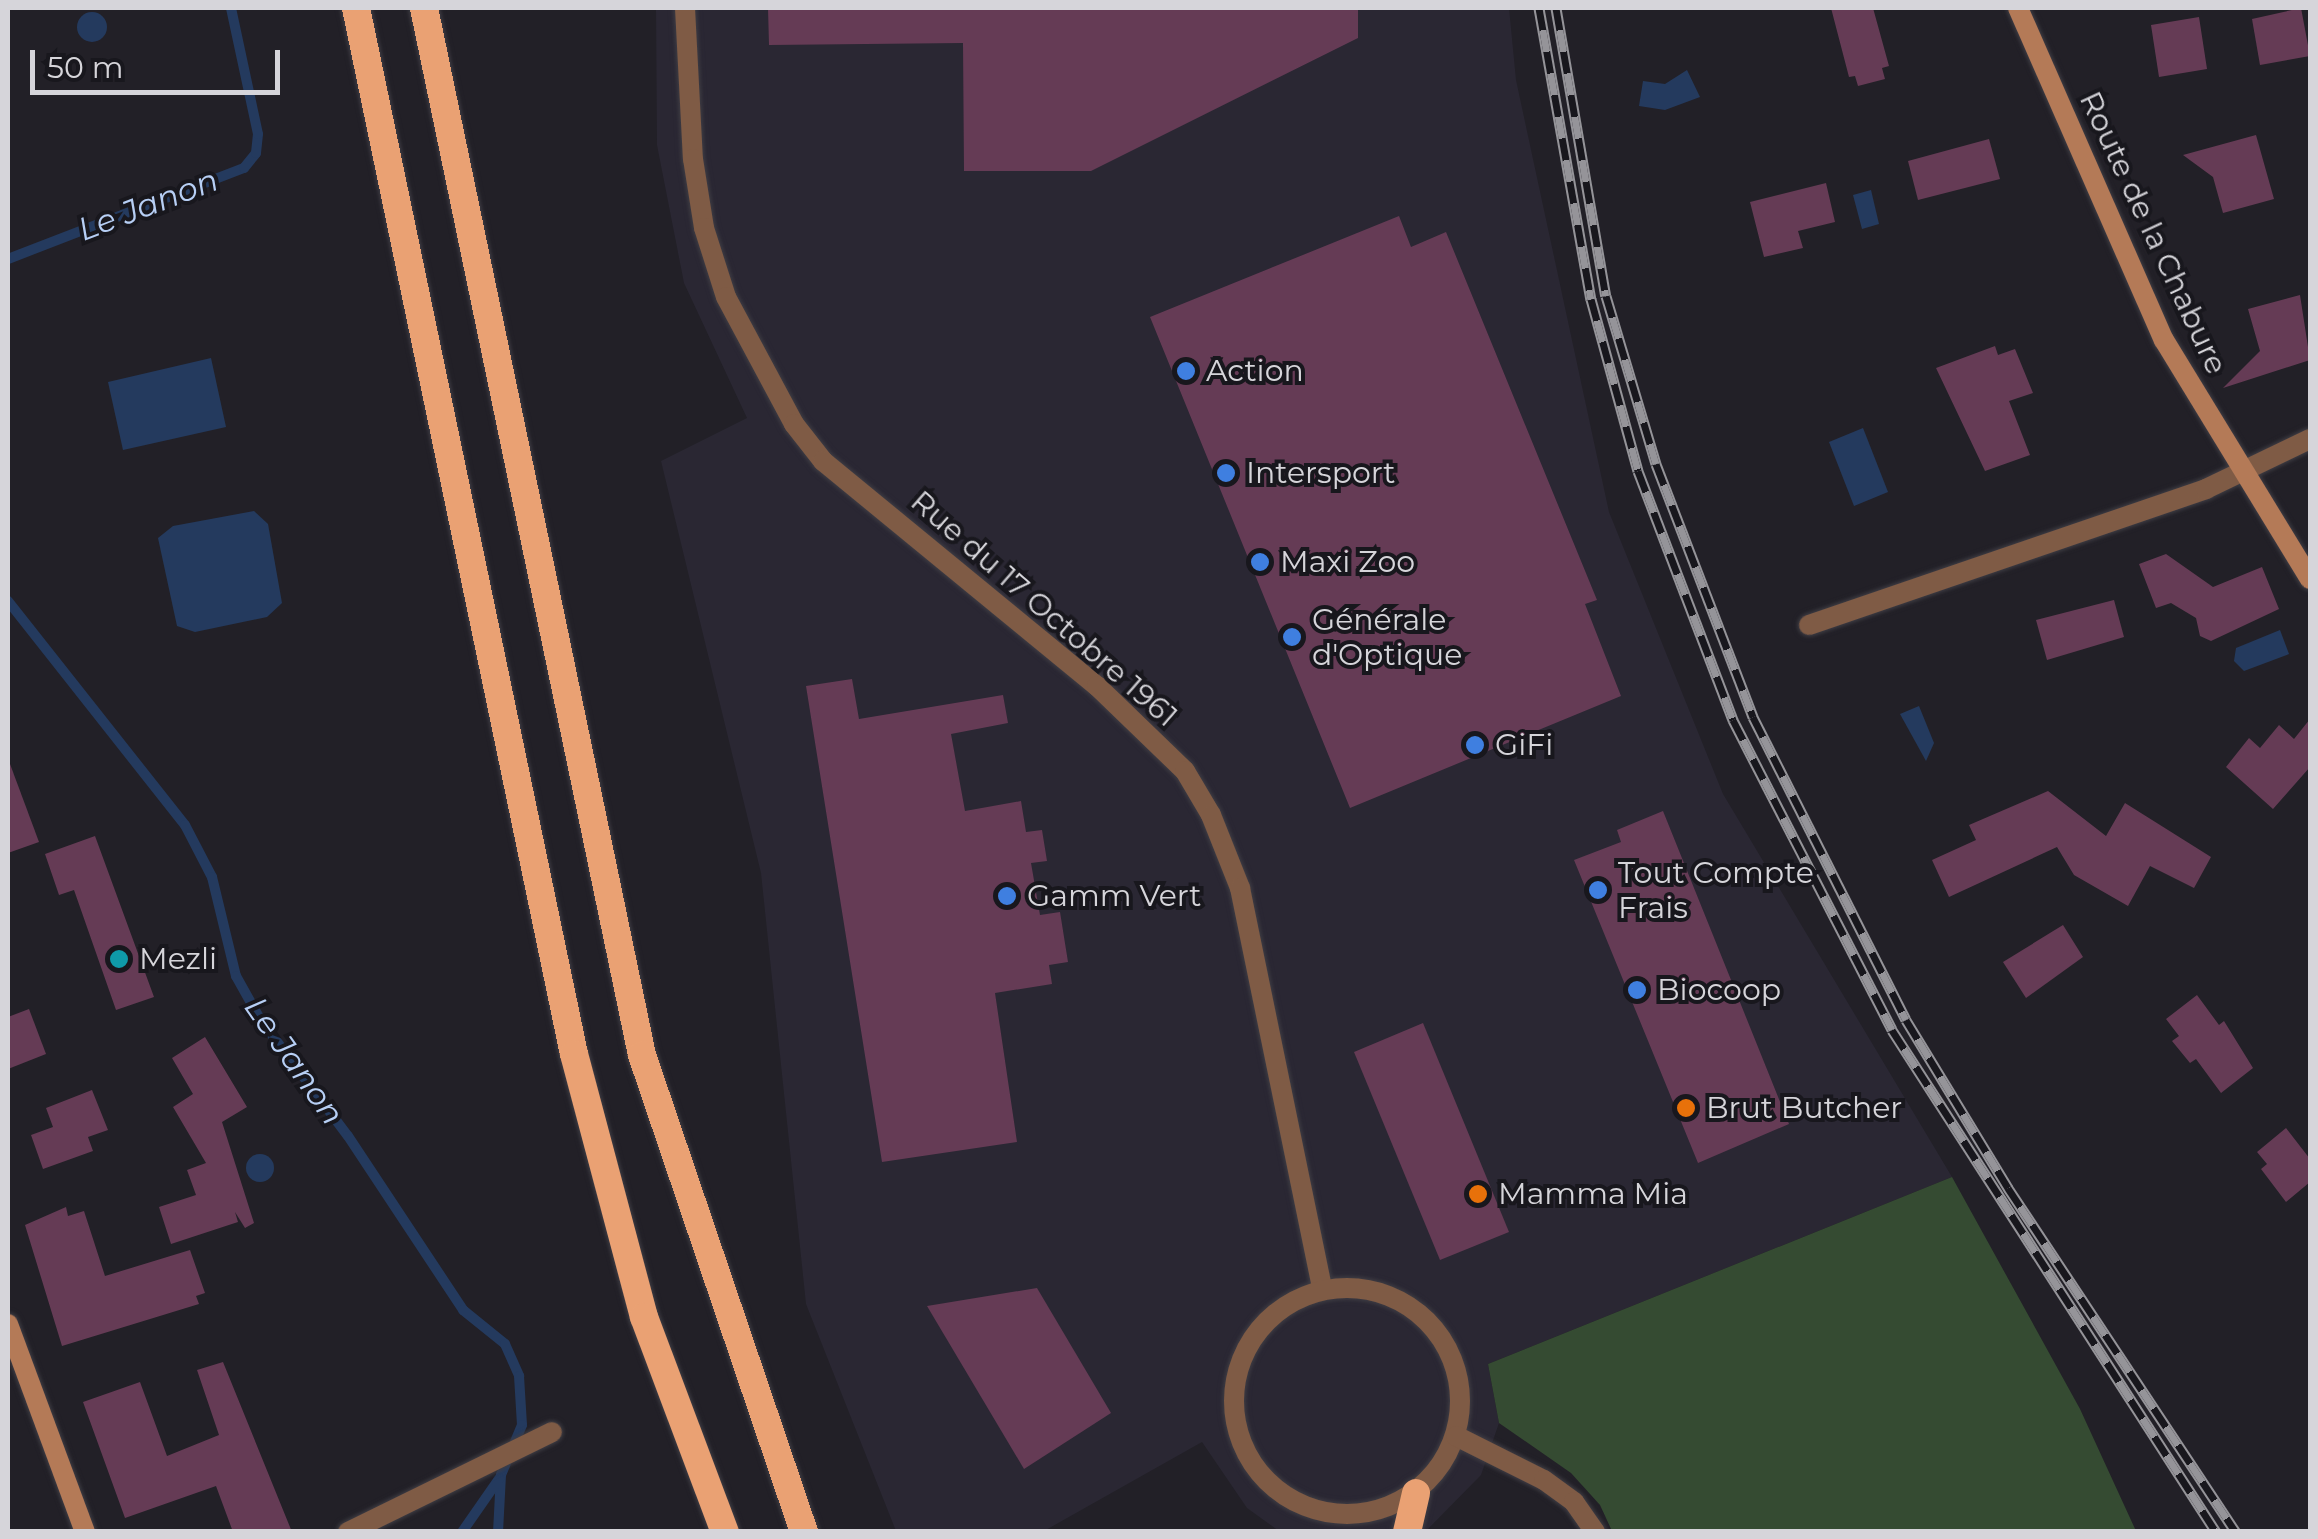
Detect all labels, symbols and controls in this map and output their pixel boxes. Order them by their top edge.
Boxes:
scale bar [35,30,285,92]
text: 50 m [47,49,124,86]
street label: Route de la Chabure [2072,86,2234,380]
water label: Le Janon [73,161,223,249]
place label: Action [1206,353,1304,389]
marker: Action [1175,360,1197,382]
place label: Intersport [1246,455,1395,491]
marker: Intersport [1215,462,1237,484]
street label: Rue du 17 Octobre 1961 [903,483,1185,735]
place label: Maxi Zoo [1280,544,1415,580]
marker: Maxi Zoo [1249,551,1271,573]
place label: Générale d'Optique [1312,602,1462,672]
marker: Générale d'Optique [1281,626,1303,648]
place label: GiFi [1495,727,1553,763]
marker: GiFi [1464,734,1486,756]
place label: Tout Compte Frais [1618,855,1814,926]
place label: Gamm Vert [1027,878,1201,914]
marker: Tout Compte Frais [1587,879,1609,901]
marker: Gamm Vert [996,885,1018,907]
place label: Mezli [139,941,217,977]
marker: Mezli [108,948,130,970]
place label: Biocoop [1657,972,1781,1008]
marker: Biocoop [1626,979,1648,1001]
water label: Le Janon [236,990,352,1132]
place label: Brut Butcher [1706,1090,1902,1126]
marker: Brut Butcher [1675,1097,1697,1119]
place label: Mamma Mia [1498,1176,1688,1212]
marker: Mamma Mia [1467,1183,1489,1205]

